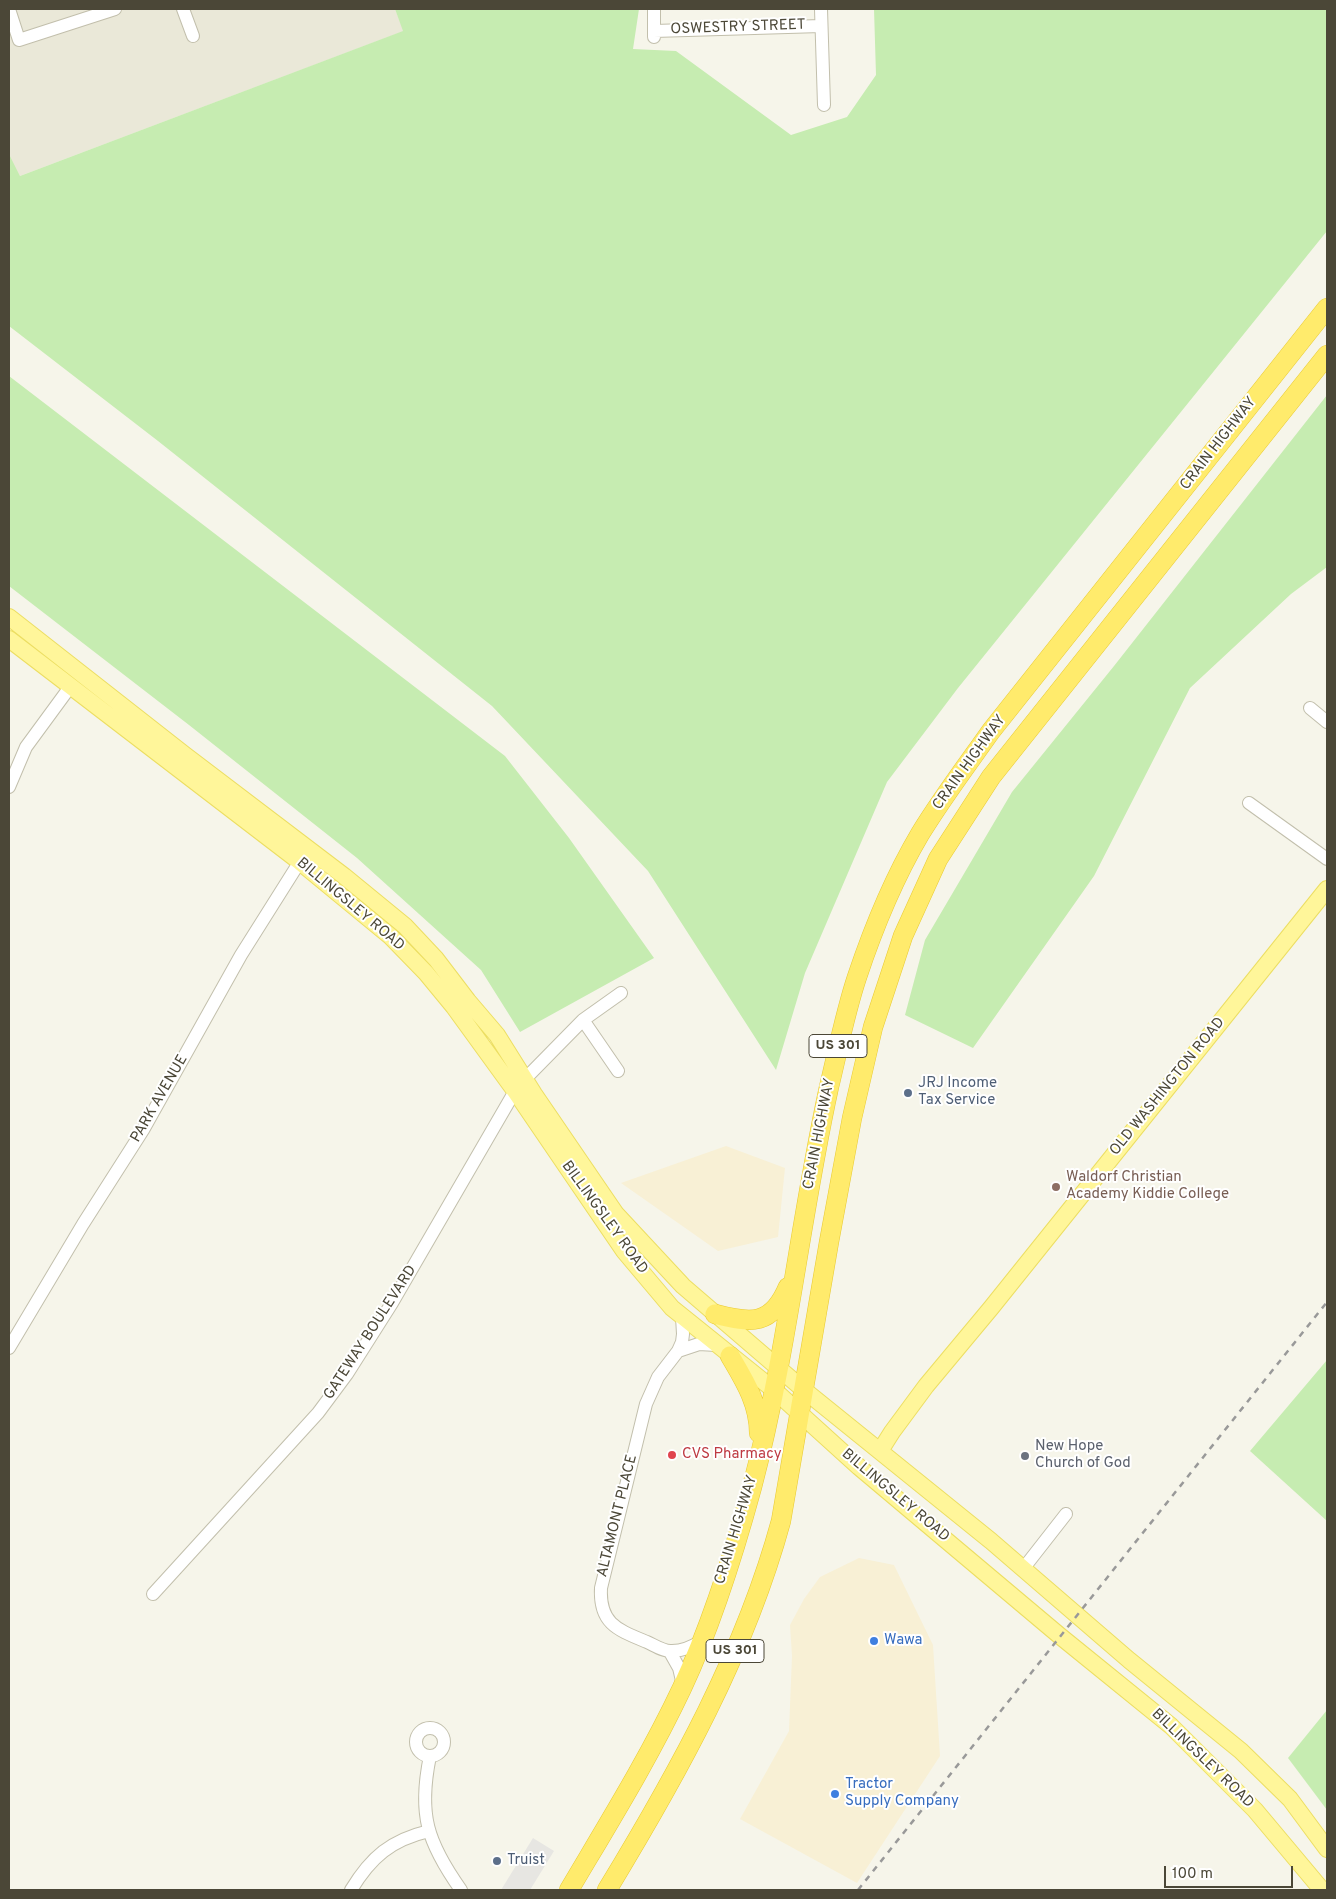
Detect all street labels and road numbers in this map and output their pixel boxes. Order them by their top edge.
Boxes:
street label: OSWESTRY STREET [670,17,806,39]
street label: CRAIN HIGHWAY [1177,394,1261,494]
street label: CRAIN HIGHWAY [929,712,1011,814]
street label: BILLINGSLEY ROAD [292,855,408,955]
street label: OLD WASHINGTON ROAD [1107,1014,1229,1160]
road number: US 301 [809,1034,867,1058]
street label: PARK AVENUE [128,1052,192,1146]
street label: CRAIN HIGHWAY [800,1077,840,1191]
street label: BILLINGSLEY ROAD [557,1158,651,1278]
street label: GATEWAY BOULEVARD [321,1262,421,1404]
street label: BILLINGSLEY ROAD [837,1446,953,1546]
street label: ALTAMONT PLACE [594,1453,642,1579]
street label: CRAIN HIGHWAY [712,1473,762,1587]
road number: US 301 [706,1640,764,1662]
street label: BILLINGSLEY ROAD [1147,1706,1257,1812]

